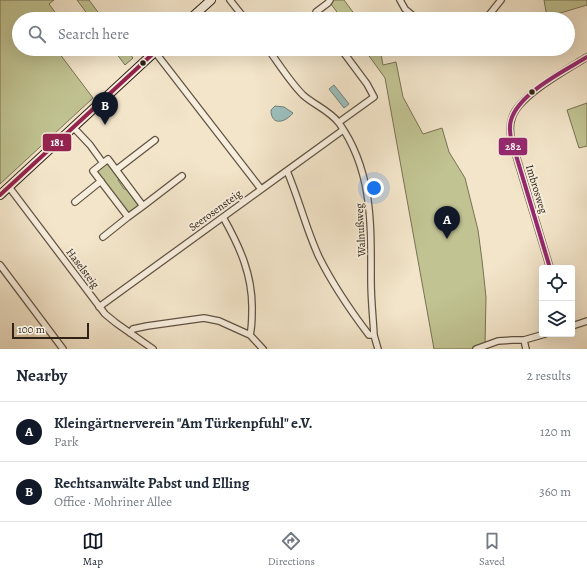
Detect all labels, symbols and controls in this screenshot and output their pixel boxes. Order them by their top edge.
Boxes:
search box [12,12,575,56]
icon: search [26,23,48,45]
text: Search here [58,24,129,44]
unlabelled marker [138,58,148,68]
unlabelled marker [527,87,537,97]
pin: B [92,92,118,125]
line badge: 181 [42,133,72,152]
text: 181 [50,135,64,150]
line badge: 282 [498,137,528,156]
text: 282 [505,139,522,154]
street label: Imbrosweg [522,163,551,216]
your location [364,178,384,198]
street label: Seerosensteig [186,186,245,235]
street label: Walnußweg [352,202,369,258]
pin: A [434,206,460,239]
street label: Haselsteig [63,245,103,292]
map controls [539,265,575,337]
button: locate [539,265,575,301]
button: layers [539,301,575,337]
scale bar [12,321,89,340]
text: 100 m [18,322,45,337]
text: Nearby [16,364,67,387]
text: 2 results [527,367,571,384]
text: Kleingärtnerverein "Am Türkenpfuhl" e.V. [54,413,313,433]
text: A [25,423,33,440]
text: 120 m [540,423,571,440]
text: Park [54,433,78,450]
text: Rechtsanwälte Pabst und Elling [54,473,249,493]
text: B [25,483,33,500]
text: 360 m [539,483,571,500]
text: Office · Mohriner Allee [54,493,172,510]
tab: Map [82,530,104,569]
tab: Directions [268,530,315,569]
tab: Saved [479,530,505,569]

